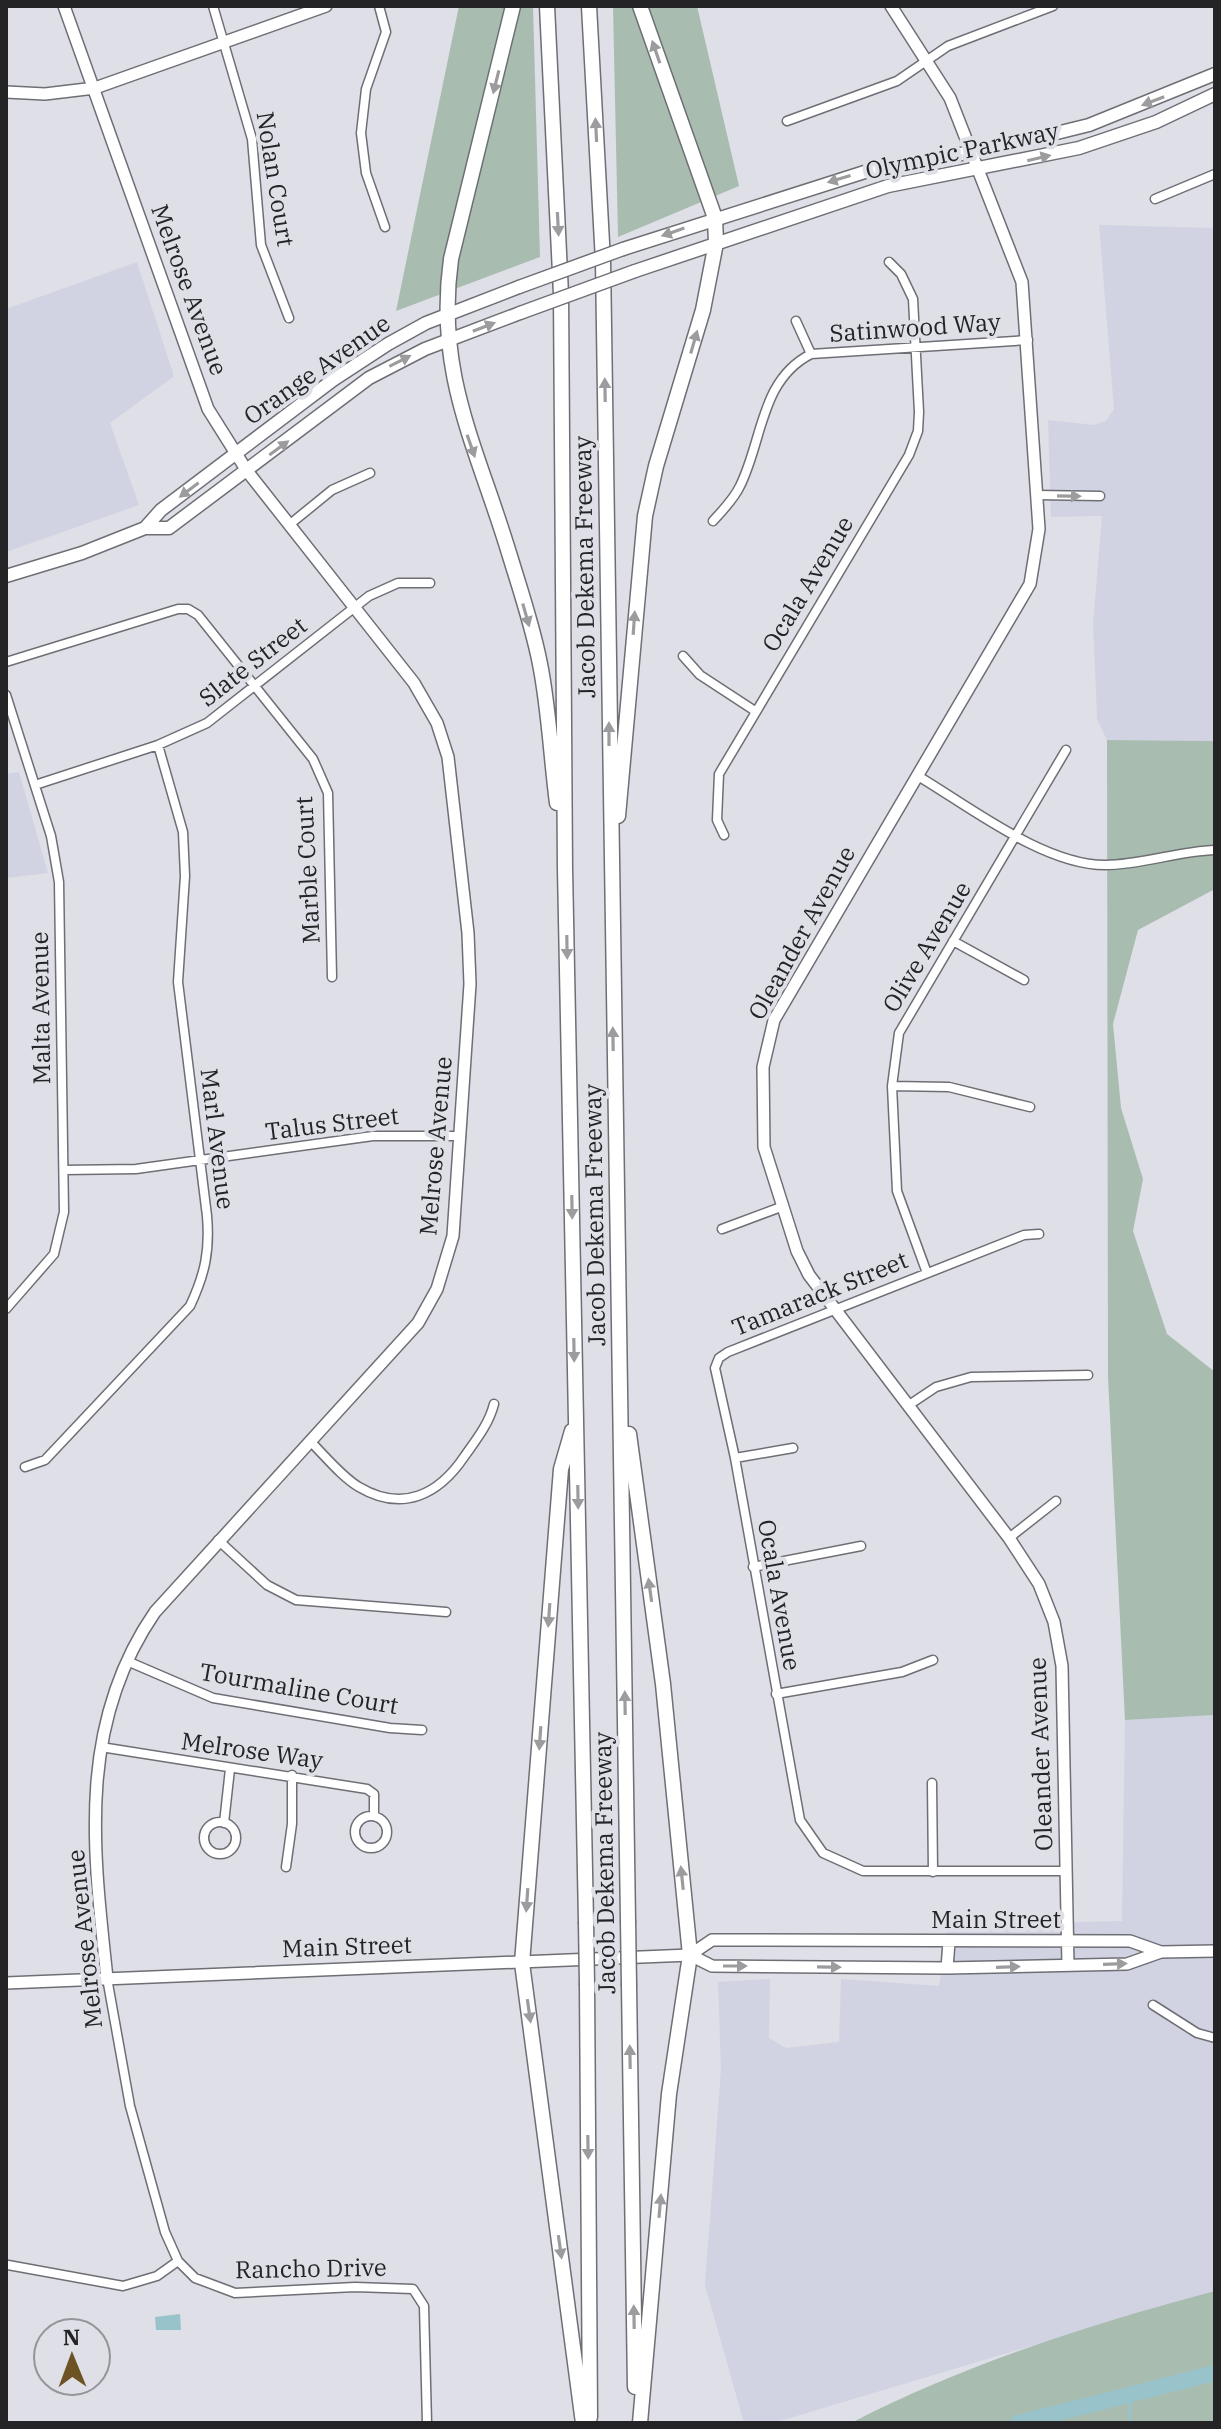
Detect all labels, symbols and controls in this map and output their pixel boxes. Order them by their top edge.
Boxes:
one-way arrow [649,40,661,64]
one-way arrow [489,70,501,95]
one-way arrow [1141,95,1165,108]
street label: Nolan Court [250,109,302,249]
street label: Olympic Parkway [862,114,1062,186]
one-way arrow [589,117,602,142]
one-way arrow [1027,151,1052,164]
one-way arrow [826,173,850,186]
street label: Melrose Avenue [144,200,236,380]
one-way arrow [552,212,565,237]
one-way arrow [661,227,685,239]
street label: Satinwood Way [828,305,1002,349]
street label: Orange Avenue [237,307,396,432]
one-way arrow [472,320,496,333]
one-way arrow [688,329,701,353]
one-way arrow [389,355,412,368]
one-way arrow [599,377,611,402]
one-way arrow [466,434,478,458]
street label: Jacob Dekema Freeway [566,435,602,698]
one-way arrow [268,441,289,457]
one-way arrow [178,482,200,498]
one-way arrow [1057,490,1082,502]
street label: Ocala Avenue [754,510,860,657]
one-way arrow [521,602,533,627]
street label: Slate Street [192,609,313,713]
one-way arrow [628,610,641,635]
one-way arrow [603,721,615,746]
street label: Marble Court [287,795,327,945]
street label: Oleander Avenue [740,840,862,1025]
street label: Olive Avenue [874,875,978,1018]
street label: Malta Avenue [23,931,57,1085]
one-way arrow [560,935,573,960]
one-way arrow [607,1026,619,1051]
street label: Melrose Avenue [411,1055,459,1237]
street label: Marl Avenue [193,1067,243,1211]
street label: Jacob Dekema Freeway [576,1083,612,1346]
street label: Talus Street [263,1099,401,1147]
one-way arrow [565,1195,578,1220]
street label: Tamarack Street [727,1243,912,1343]
one-way arrow [568,1338,581,1363]
one-way arrow [572,1485,584,1510]
street label: Ocala Avenue [751,1517,809,1673]
one-way arrow [643,1577,656,1602]
one-way arrow [542,1603,555,1628]
street label: Tourmaline Court [197,1655,401,1721]
street label: Oleander Avenue [1021,1657,1059,1852]
one-way arrow [619,1690,631,1715]
street label: Melrose Way [179,1724,325,1776]
one-way arrow [533,1726,546,1751]
street label: Jacob Dekema Freeway [586,1731,622,1994]
street label: Melrose Avenue [59,1848,109,2030]
one-way arrow [676,1865,689,1890]
one-way arrow [520,1888,533,1913]
street label: Main Street [931,1903,1061,1935]
street label: Main Street [281,1928,412,1964]
one-way arrow [1103,1957,1128,1970]
one-way arrow [723,1960,748,1972]
one-way arrow [817,1960,842,1973]
one-way arrow [996,1960,1021,1973]
one-way arrow [522,1999,535,2024]
one-way arrow [624,2044,637,2069]
one-way arrow [582,2135,594,2160]
one-way arrow [653,2193,666,2218]
one-way arrow [554,2235,567,2260]
street label: Rancho Drive [235,2251,387,2285]
one-way arrow [628,2304,641,2329]
north arrow [32,2317,112,2397]
text: N [63,2322,81,2351]

